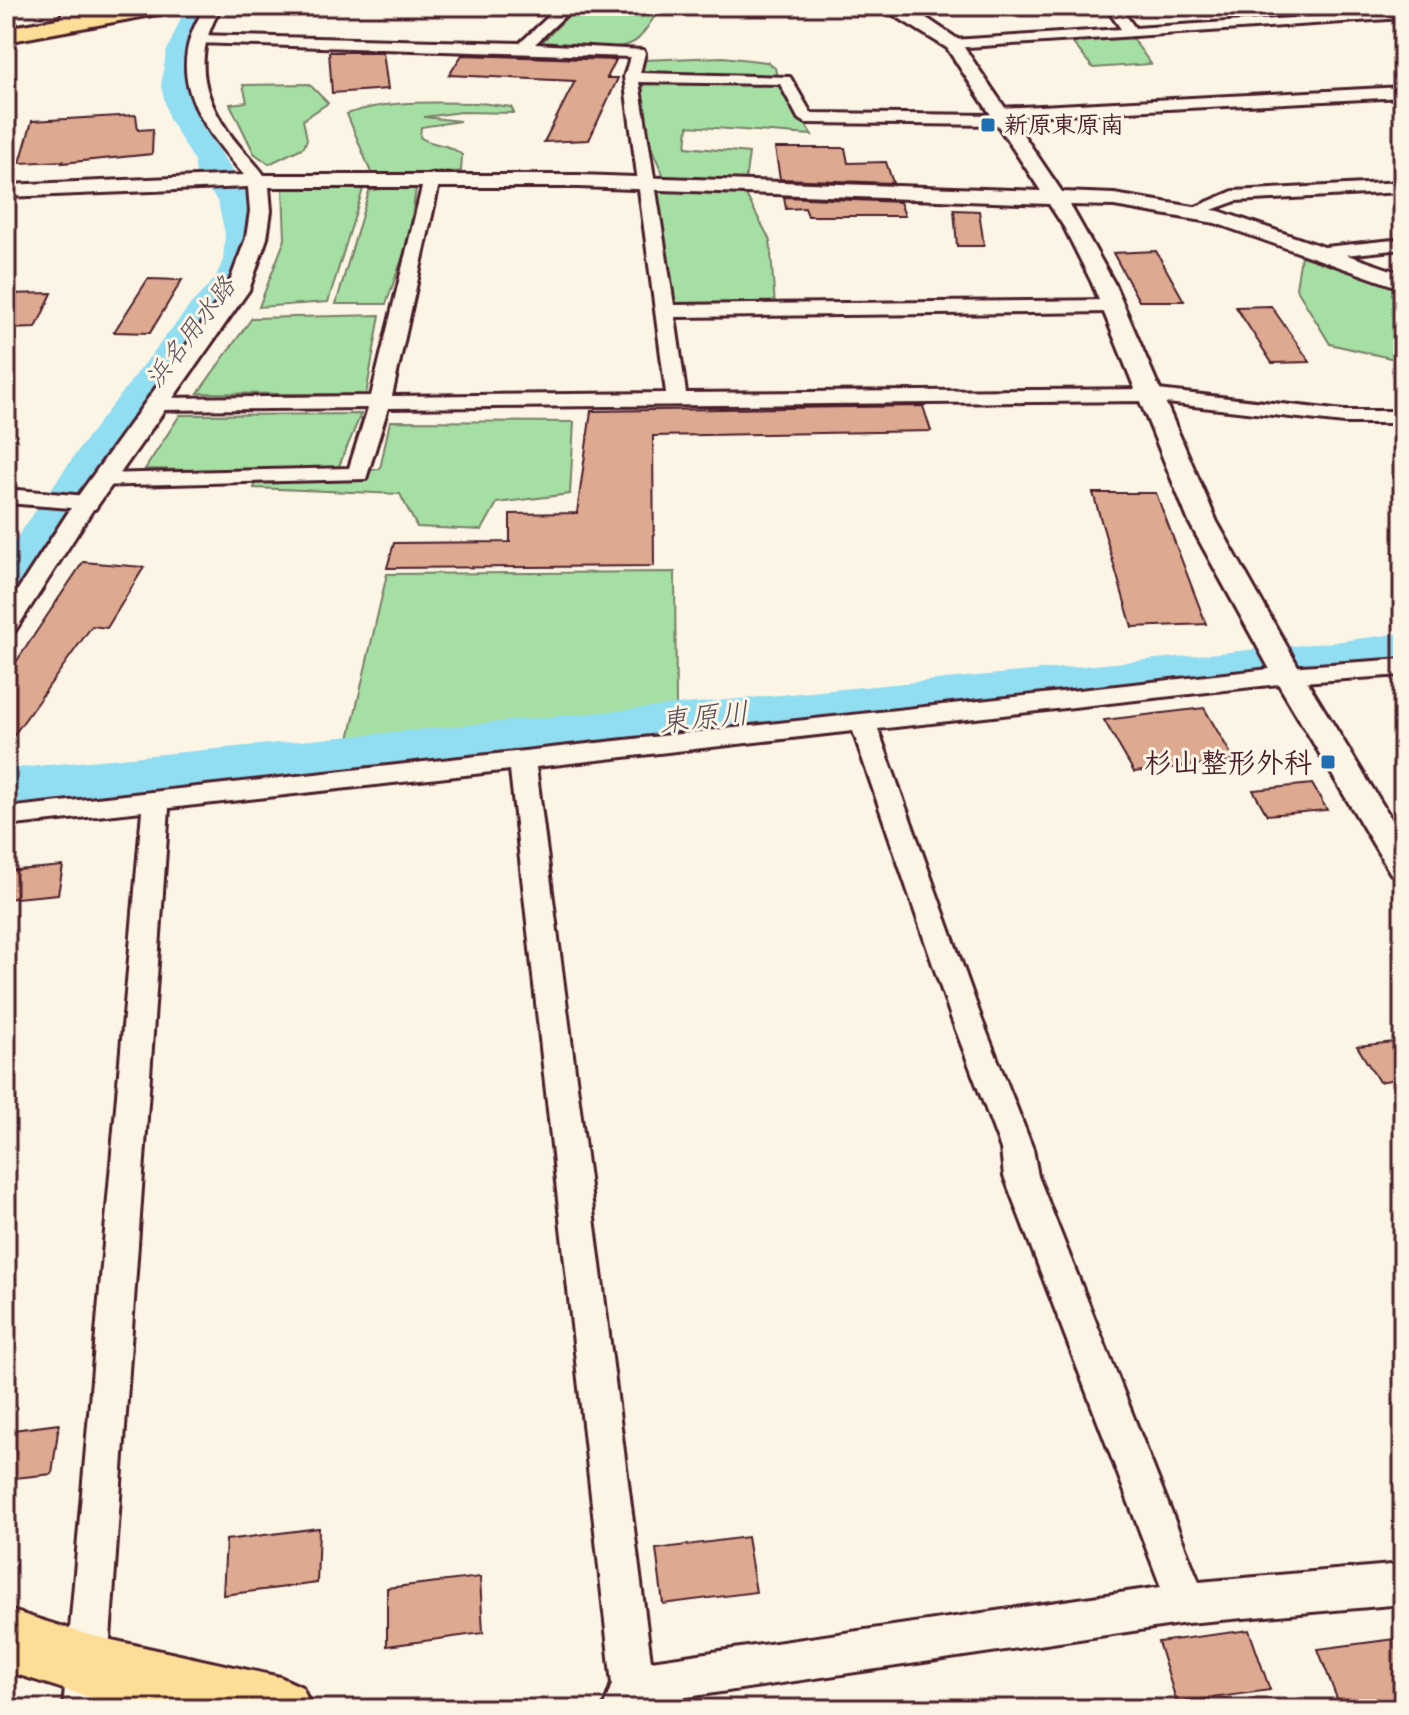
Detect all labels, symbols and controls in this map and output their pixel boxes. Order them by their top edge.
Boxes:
place label: 新原東原南 [1004,109,1124,139]
marker: 新原東原南 [979,116,997,134]
water label: 浜名用水路 [137,268,243,394]
water label: 東原川 [657,692,751,740]
place label: 杉山整形外科 [1144,744,1312,780]
marker: 杉山整形外科 [1319,753,1337,771]

